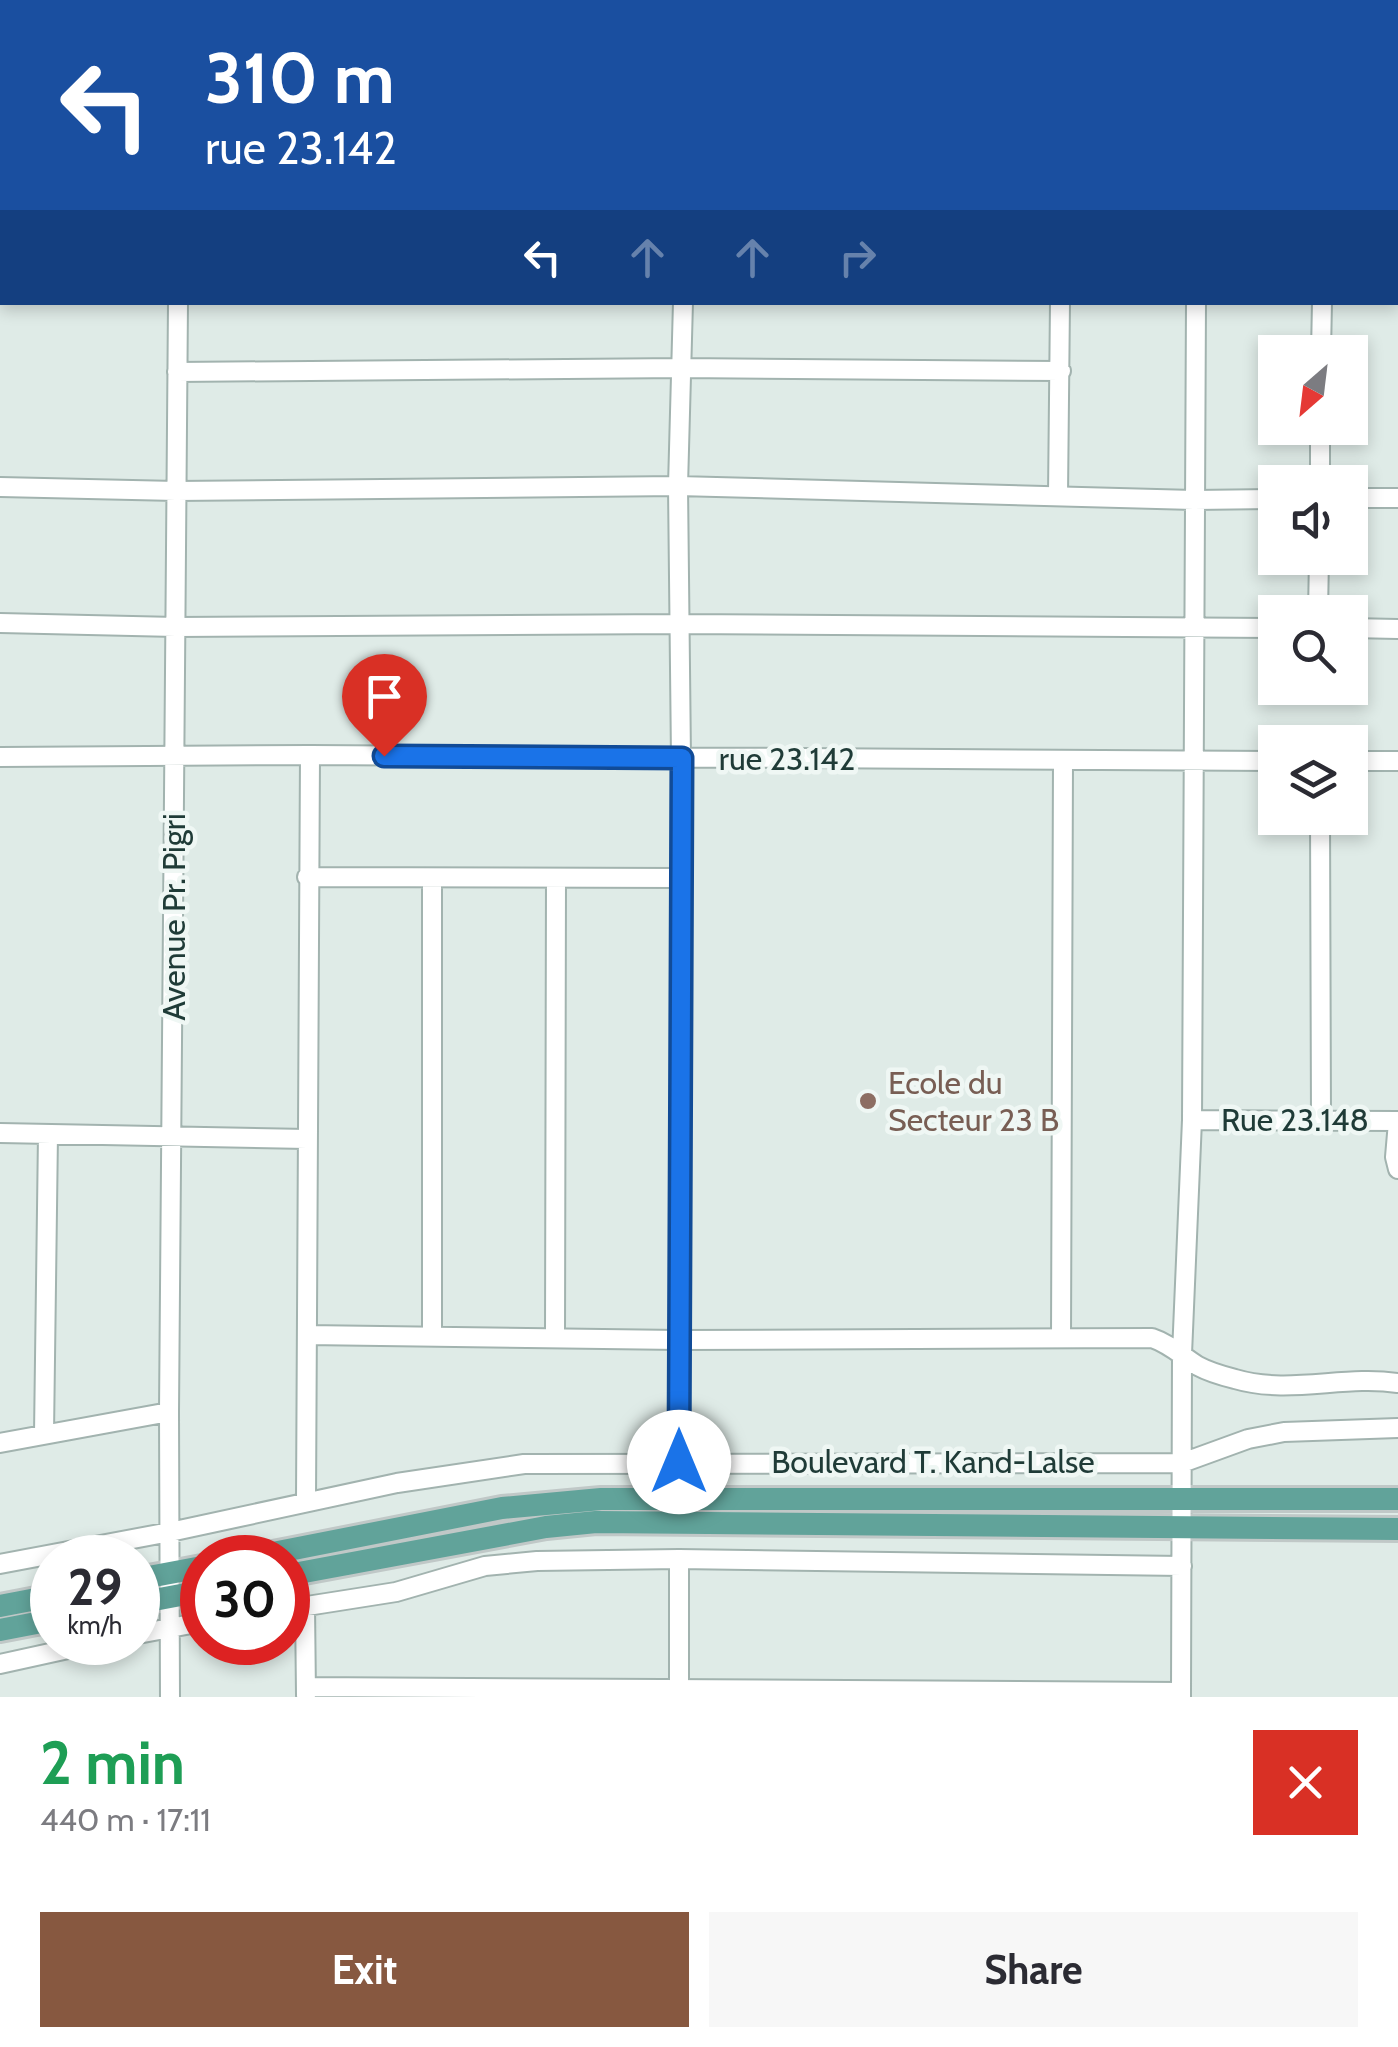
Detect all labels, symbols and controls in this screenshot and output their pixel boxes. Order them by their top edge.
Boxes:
text: 310 m [205,35,395,121]
icon: left [40,40,170,170]
text: rue 23.142 [205,121,397,175]
icon: left [515,230,570,285]
icon: ahead [620,230,675,285]
icon: ahead [725,230,780,285]
icon: right [830,230,885,285]
north arrow [1258,335,1368,445]
map controls [1258,335,1368,835]
button: sound [1258,465,1368,575]
button: search [1258,595,1368,705]
pin [342,654,427,757]
icon: arrive [357,669,412,724]
button: layers [1258,725,1368,835]
street label: rue 23.142 [719,739,855,778]
street label: Avenue Pr. Pigri [154,813,193,1021]
place label: Ecole du Secteur 23 B [888,1063,1059,1139]
marker: Ecole du Secteur 23 B [857,1090,879,1112]
street label: Rue 23.148 [1221,1100,1369,1139]
position arrow [627,1410,731,1514]
street label: Boulevard T. Kand-Lalse [771,1442,1095,1481]
speed limit sign: 30 [180,1535,310,1665]
text: 29 [68,1557,122,1618]
text: km/h [68,1610,122,1640]
text: 2 min [40,1726,185,1799]
button: close [1253,1730,1358,1835]
text: 440 m · 17:11 [40,1800,211,1839]
button: Exit [40,1912,689,2027]
button: Share [709,1912,1358,2027]

